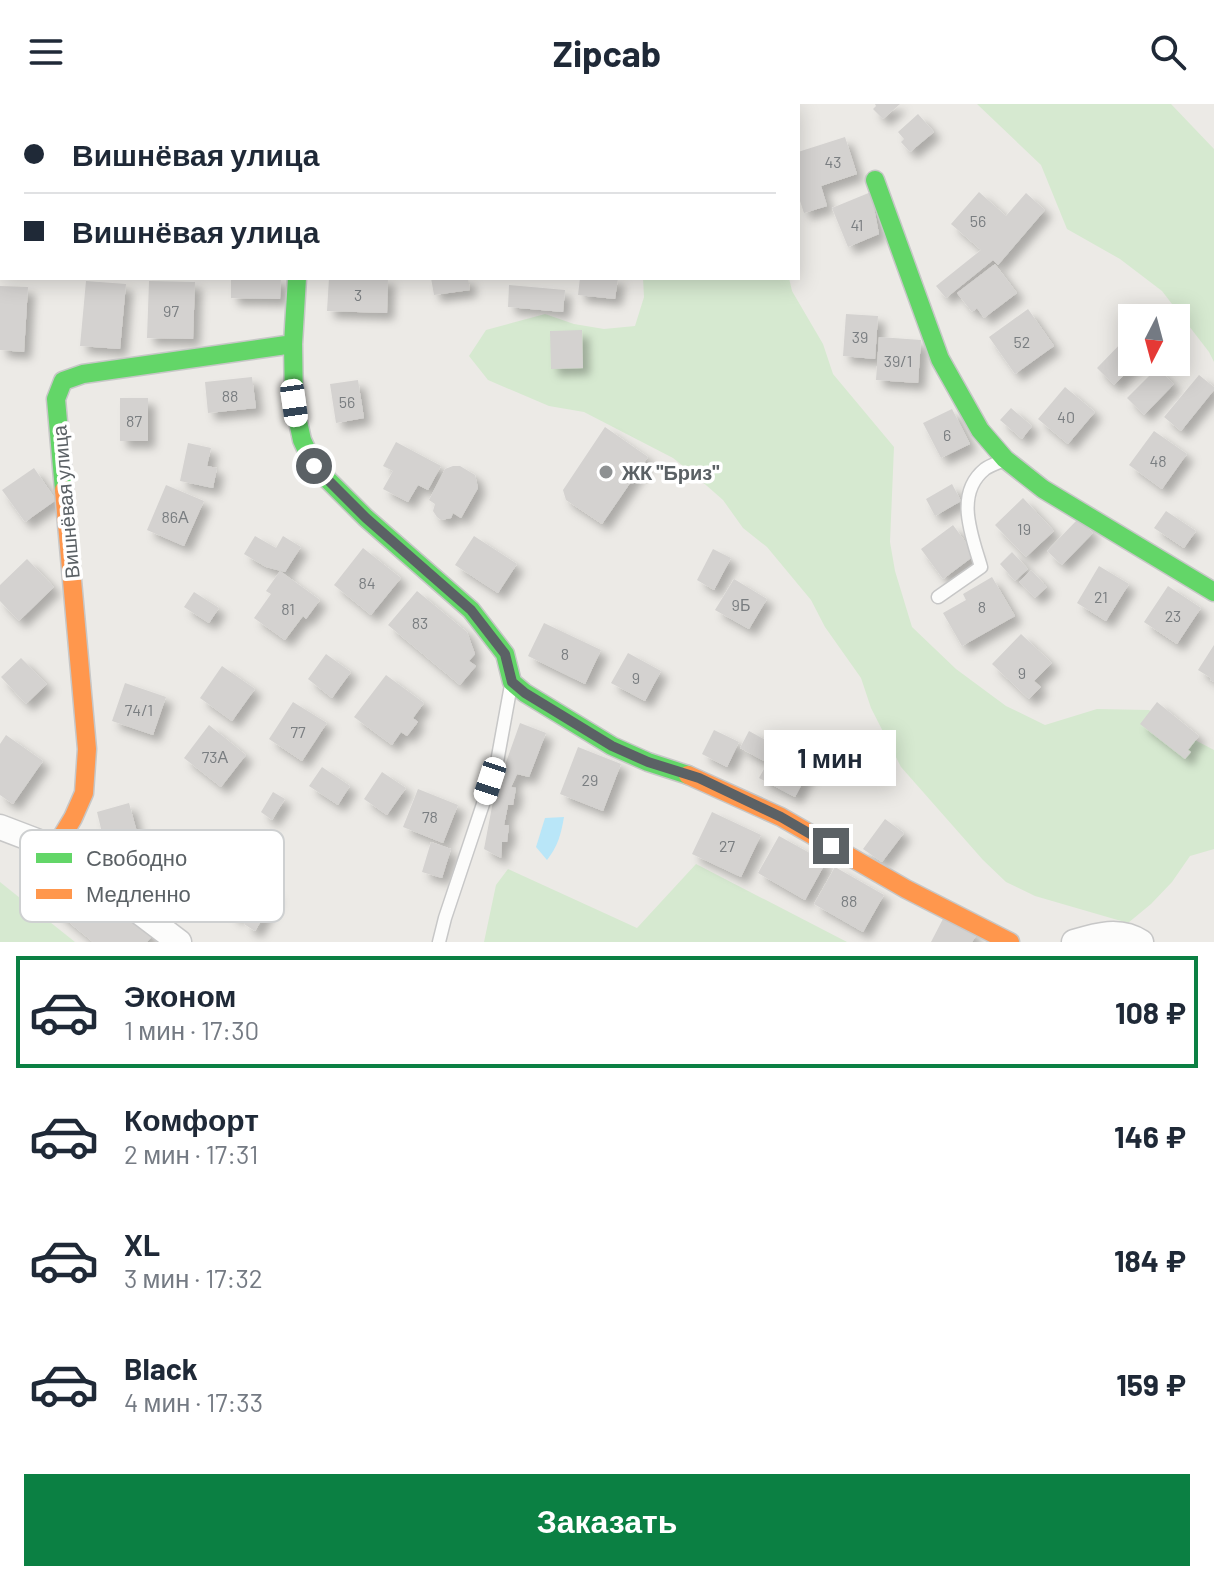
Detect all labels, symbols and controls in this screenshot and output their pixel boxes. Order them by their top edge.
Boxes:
icon: menu [24,30,68,74]
icon: search [1146,30,1190,74]
text: Zipcab [553,31,661,74]
text: Вишнёвая улица [72,136,319,172]
house number: 43 [824,152,842,171]
house number: 56 [970,211,986,230]
text: Вишнёвая улица [72,213,319,249]
house number: 41 [851,215,863,234]
house number: 3 [354,285,362,304]
house number: 97 [163,301,179,320]
north arrow [1118,304,1190,376]
map controls [1118,304,1190,376]
house number: 39 [852,327,868,346]
house number: 52 [1014,332,1030,351]
house number: 39/1 [884,351,912,370]
car [279,378,309,428]
house number: 88 [222,386,238,405]
house number: 56 [339,392,355,411]
house number: 40 [1057,407,1075,426]
house number: 87 [126,411,142,430]
street label: Вишнёвая улица [46,423,84,580]
house number: 6 [943,425,951,444]
route start [296,448,332,484]
house number: 48 [1149,451,1167,470]
place label: ЖК "Бриз" [621,460,719,484]
marker: ЖК "Бриз" [597,463,615,481]
house number: 86А [161,507,189,526]
house number: 19 [1017,519,1031,538]
house number: 84 [358,573,376,592]
house number: 21 [1094,587,1108,606]
house number: 9Б [732,595,750,614]
house number: 8 [978,597,986,616]
house number: 81 [281,599,295,618]
house number: 23 [1165,606,1181,625]
house number: 83 [412,613,428,632]
house number: 8 [561,644,569,663]
house number: 9 [1018,663,1026,682]
house number: 9 [632,668,640,687]
house number: 74/1 [125,700,153,719]
house number: 77 [290,722,306,741]
callout: 1 мин [765,730,897,786]
text: 1 мин [797,742,863,773]
house number: 73А [202,747,229,766]
car [471,754,509,808]
house number: 29 [582,770,598,789]
house number: 78 [422,807,438,826]
route end [813,828,849,864]
legend [20,830,284,922]
house number: 27 [719,836,735,855]
text: Свободно [86,844,187,871]
text: Медленно [86,880,191,907]
house number: 88 [841,891,857,910]
icon: car [28,976,100,1048]
text: Эконом [124,977,237,1013]
text: 108 ₽ [1115,994,1186,1030]
text: 1 мин · 17:30 [124,1014,259,1045]
icon: car [28,1100,100,1172]
text: Комфорт [124,1101,259,1137]
text: 146 ₽ [1114,1118,1186,1154]
text: 2 мин · 17:31 [124,1138,258,1169]
icon: car [28,1224,100,1296]
text: XL [124,1226,160,1262]
text: 184 ₽ [1114,1242,1186,1278]
text: 3 мин · 17:32 [124,1262,263,1293]
icon: car [28,1348,100,1420]
text: Black [124,1350,198,1386]
text: 159 ₽ [1116,1366,1186,1402]
text: 4 мин · 17:33 [124,1386,263,1417]
button: Заказать [24,1474,1190,1566]

